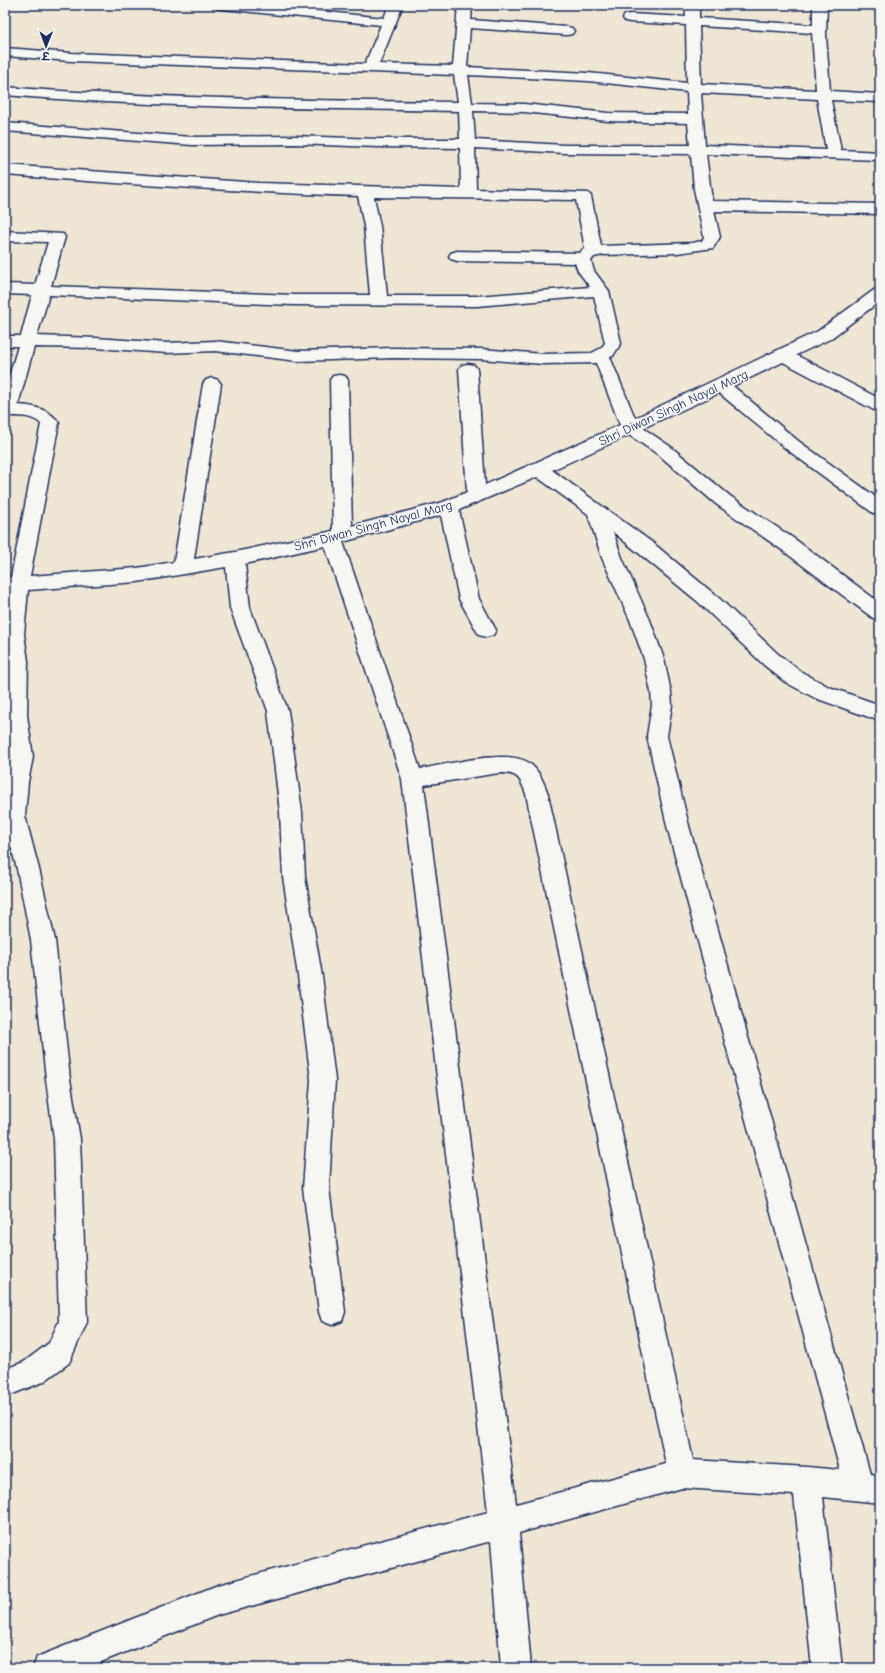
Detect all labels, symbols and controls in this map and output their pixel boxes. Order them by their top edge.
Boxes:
north arrow [26,26,66,66]
text: उ [40,49,51,62]
street label: Shri Diwan Singh Nayal Marg [596,366,750,449]
street label: Shri Diwan Singh Nayal Marg [292,497,454,554]

